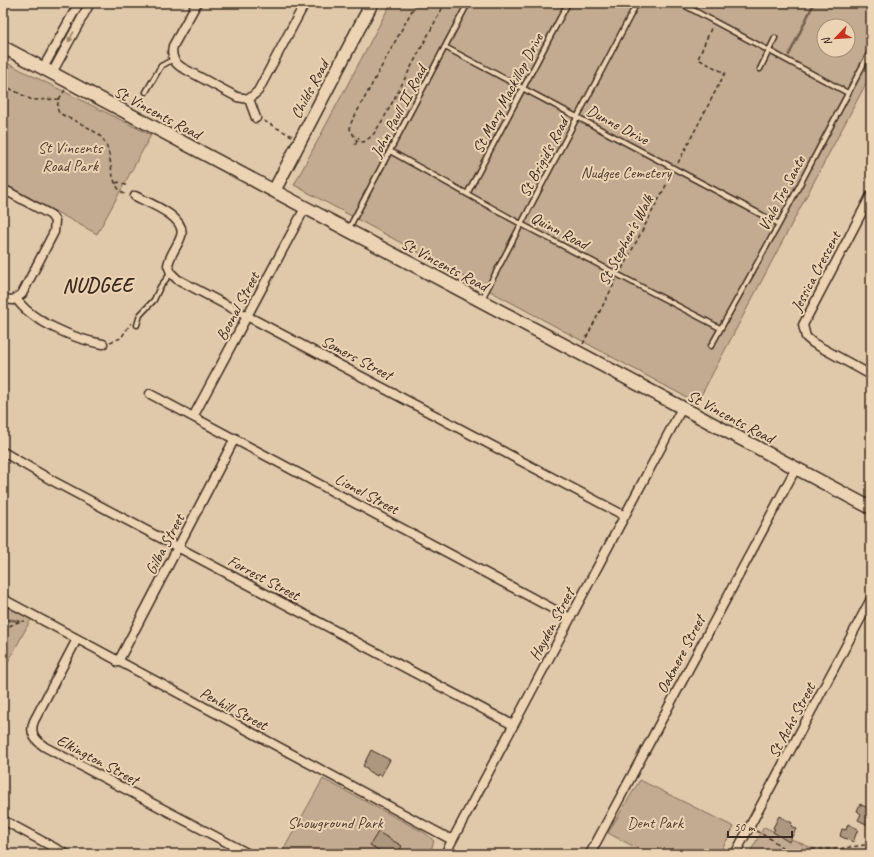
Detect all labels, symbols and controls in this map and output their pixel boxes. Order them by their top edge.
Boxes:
north arrow [816,18,856,58]
street label: St Mary Mackillop Drive [468,29,549,157]
one-way arrow [68,32,74,43]
text: N [818,34,835,48]
street label: Childs Road [286,54,335,122]
street label: John Paull II Road [366,60,433,162]
street label: St Vincents Road [111,82,207,145]
street label: Dunne Drive [583,100,653,150]
street label: St Brigid's Road [515,112,574,201]
park label: St Vincents Road Park [38,138,104,176]
street label: Viale Tre Sante [754,151,811,234]
park label: Nudgee Cemetery [581,163,673,183]
street label: St Stephen's Walk [594,191,659,289]
street label: Quinn Road [527,207,594,256]
street label: Jessica Crescent [786,226,846,316]
street label: St Vincents Road [398,234,494,297]
street label: Boonal Street [212,267,265,344]
district label: NUDGEE [63,273,136,298]
street label: Somers Street [318,331,398,386]
street label: St Vincents Road [684,386,780,449]
street label: Lionel Street [331,469,403,520]
street label: Gilba Street [141,509,190,578]
street label: Forrest Street [224,551,304,606]
street label: Hayden Street [525,583,580,664]
street label: Oakmere Street [652,610,711,697]
street label: St Achs Street [764,678,821,761]
street label: Penhill Street [196,683,272,736]
street label: Elkington Street [53,730,144,791]
park label: Showground Park [287,813,384,833]
park label: Dent Park [627,813,684,833]
scale bar [728,813,792,839]
text: 50 m [734,819,756,835]

